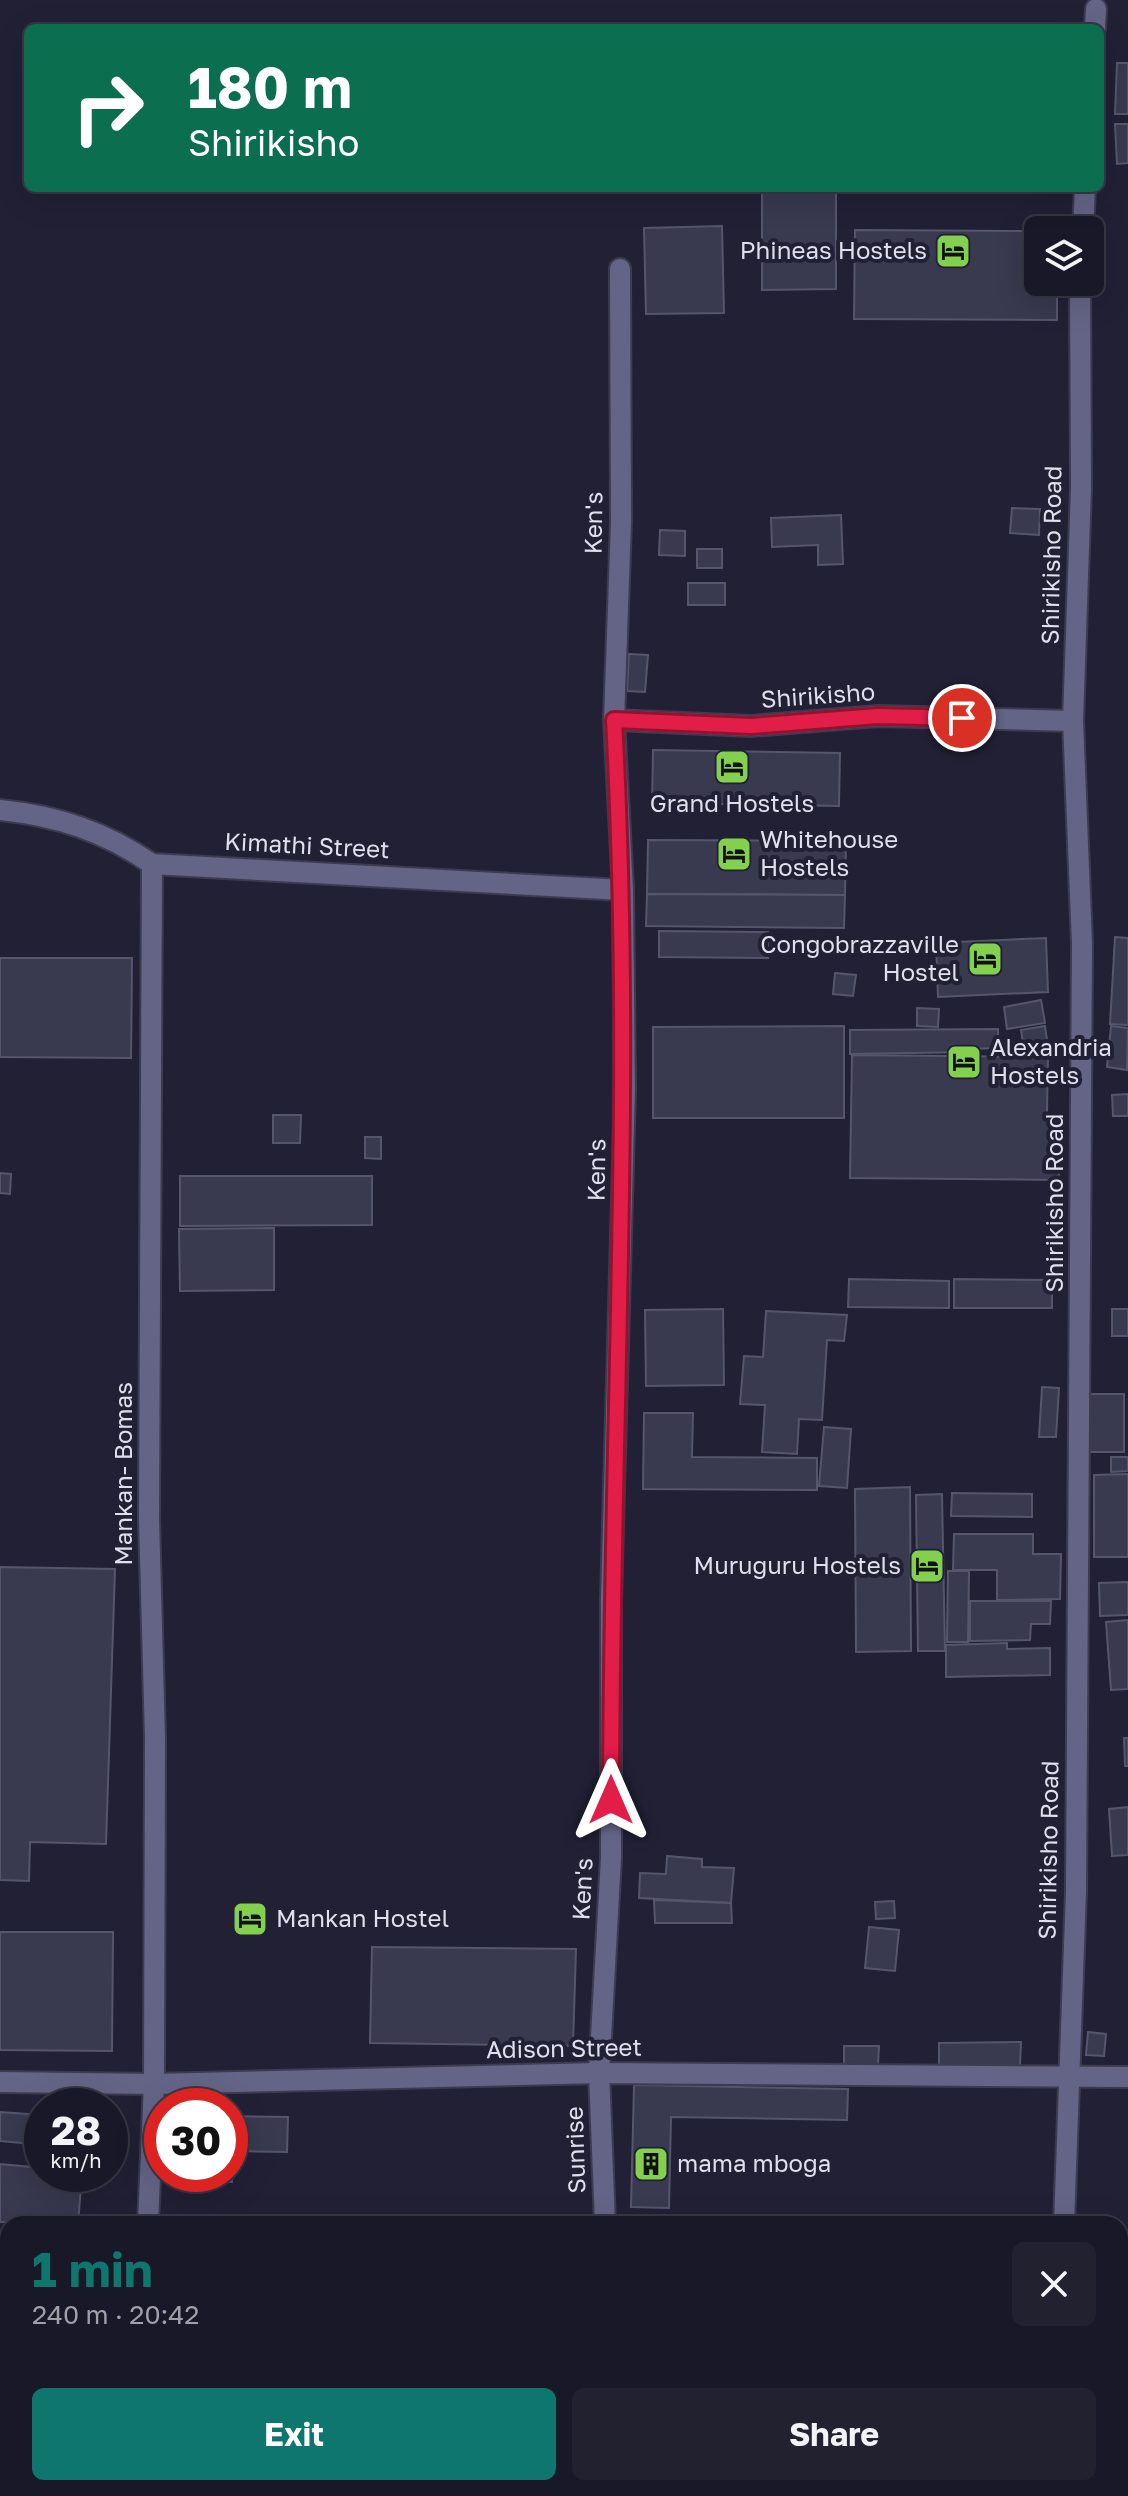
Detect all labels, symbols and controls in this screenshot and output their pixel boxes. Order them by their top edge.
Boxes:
text: 180 m [188,53,352,120]
icon: right [56,56,160,160]
text: Shirikisho [188,121,359,164]
map controls [1024,216,1104,296]
button: layers [1024,216,1104,296]
hotel icon: Phineas Hostels [934,232,972,270]
place label: Phineas Hostels [740,235,927,264]
street label: Shirikisho Road [1034,465,1067,645]
street label: Ken's [577,491,608,554]
street label: Shirikisho [760,676,876,713]
pin [928,684,996,752]
icon: arrive [940,696,984,740]
hotel icon: Grand Hostels [713,748,751,786]
place label: Grand Hostels [650,788,814,817]
place label: Whitehouse Hostels [760,824,898,881]
street label: Kimathi Street [224,826,390,863]
hotel icon: Whitehouse Hostels [715,835,753,873]
place label: Congobrazzaville Hostel [760,929,959,986]
hotel icon: Congobrazzaville Hostel [966,940,1004,978]
place label: Alexandria Hostels [990,1032,1112,1089]
hotel icon: Alexandria Hostels [945,1043,983,1081]
street label: Shirikisho Road [1039,1113,1068,1293]
street label: Ken's [580,1138,611,1201]
street label: Mankan- Bomas [108,1382,137,1566]
hotel icon: Muruguru Hostels [908,1547,946,1585]
place label: Muruguru Hostels [694,1550,901,1579]
position arrow [569,1758,653,1842]
street label: Shirikisho Road [1031,1760,1064,1940]
street label: Ken's [565,1857,598,1921]
hotel icon: Mankan Hostel [231,1900,269,1938]
place label: Mankan Hostel [276,1903,449,1932]
street label: Adison Street [486,2032,642,2063]
speed limit sign: 30 [144,2088,248,2192]
text: 28 [51,2106,101,2154]
street label: Sunrise [558,2106,591,2194]
building icon: mama mboga [632,2145,670,2183]
text: km/h [51,2148,101,2172]
place label: mama mboga [677,2148,831,2177]
text: 1 min [32,2240,153,2298]
button: close [1012,2242,1096,2326]
text: 240 m · 20:42 [32,2299,199,2330]
button: Exit [32,2388,556,2480]
button: Share [572,2388,1096,2480]

